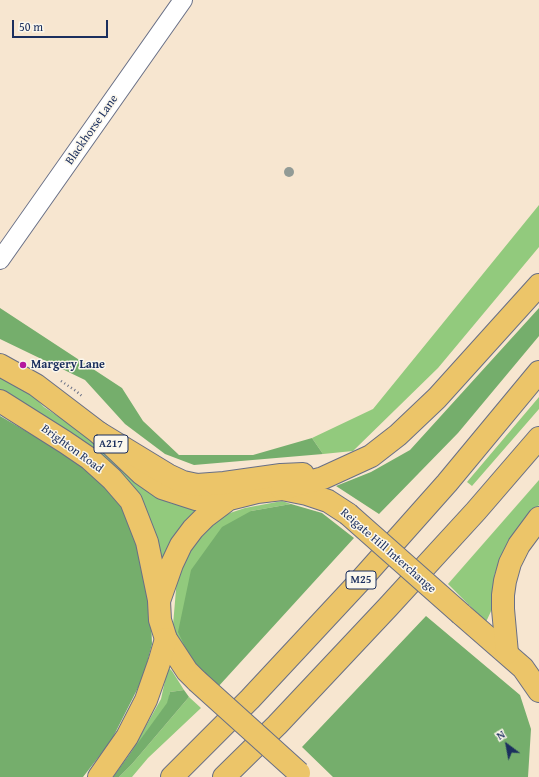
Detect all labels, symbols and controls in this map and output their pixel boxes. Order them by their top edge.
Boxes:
scale bar [14,12,110,38]
text: 50 m [19,18,43,35]
street label: Blackhorse Lane [63,92,121,168]
place label: Margery Lane [31,358,105,372]
marker: Margery Lane [18,360,28,370]
street label: Brighton Road [38,422,106,476]
road number: A217 [94,435,128,453]
street label: Reigate Hill Interchange [337,506,439,596]
road number: M25 [346,571,376,589]
north arrow [487,725,527,765]
text: N [493,726,508,744]

